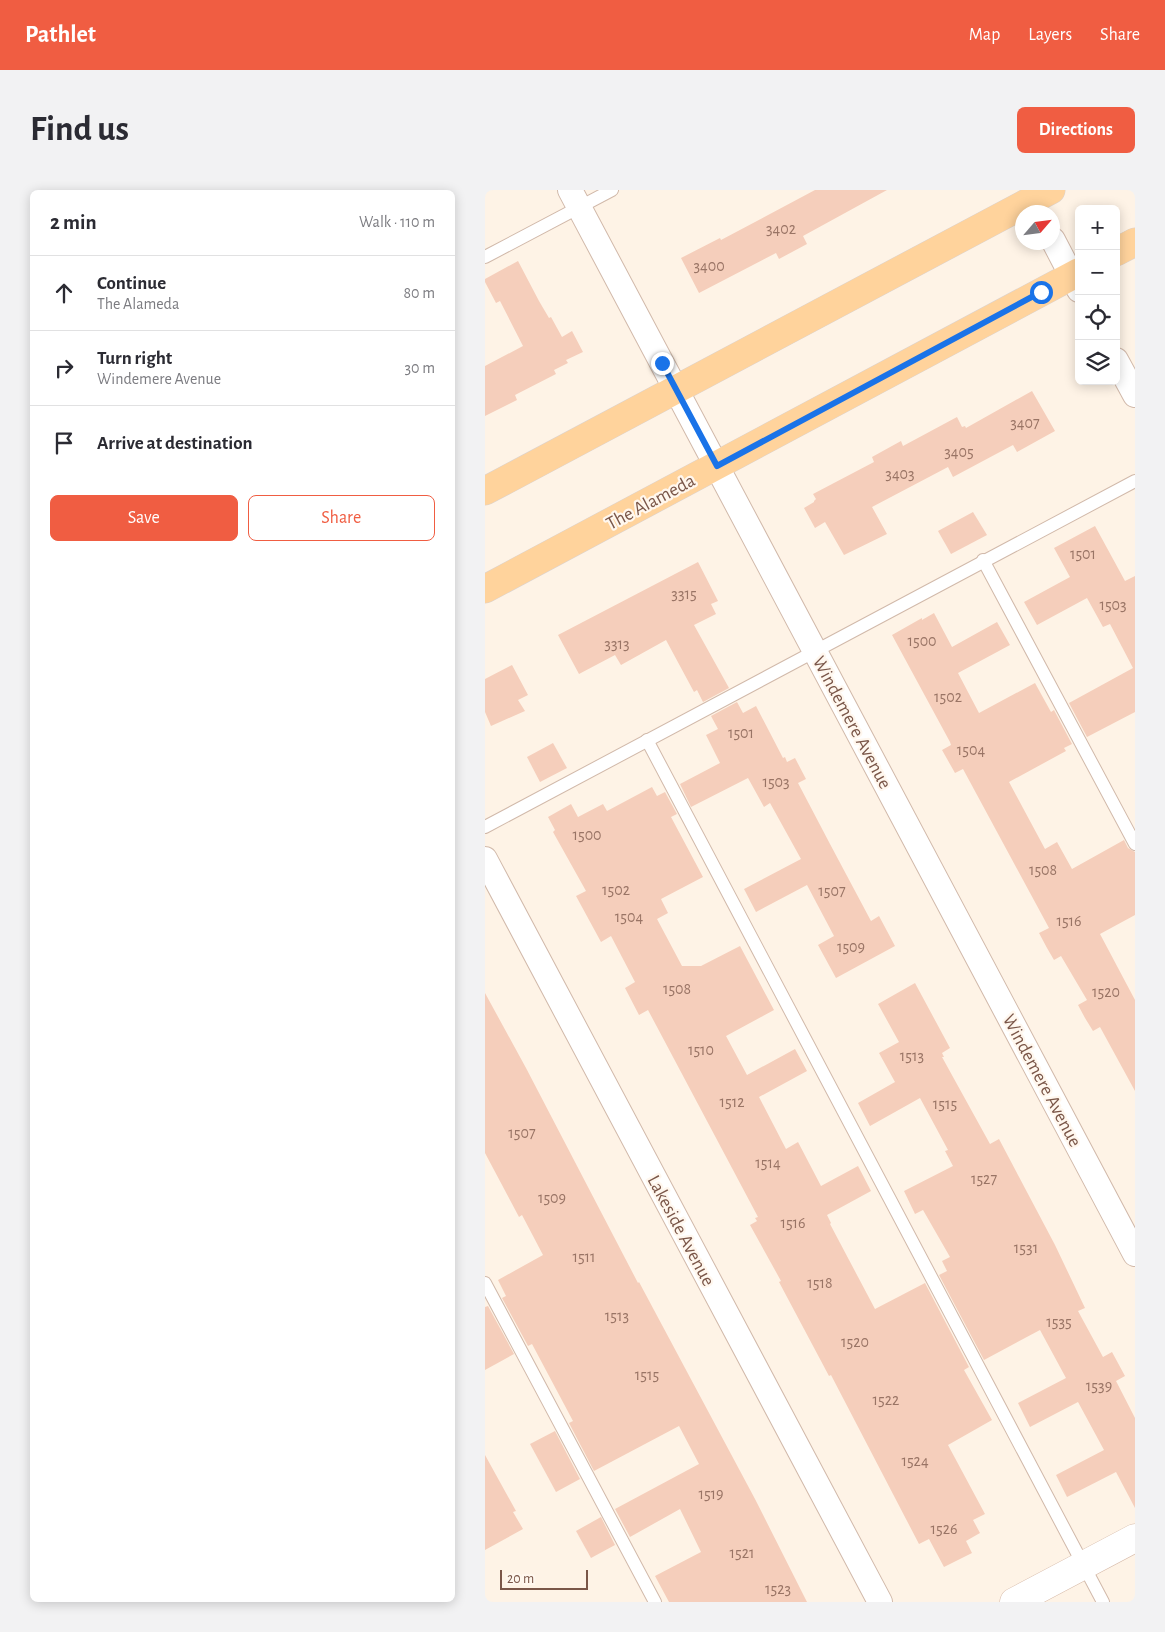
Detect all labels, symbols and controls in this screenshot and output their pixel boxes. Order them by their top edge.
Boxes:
text: Pathlet [25,23,96,47]
text: Map [969,26,1000,44]
text: Layers [1028,26,1072,44]
text: Share [1100,26,1140,44]
button: Directions [1017,107,1135,153]
text: Find us [30,112,129,147]
north arrow [1015,205,1060,250]
map controls [1075,205,1120,385]
button: + [1075,205,1120,250]
text: 2 min [50,212,97,233]
text: Walk · 110 m [359,214,435,230]
house number: 3402 [766,221,796,237]
button: − [1075,250,1120,295]
house number: 3400 [693,258,725,274]
text: Continue [97,274,166,293]
icon: ahead [50,279,78,307]
route start [1030,281,1053,304]
text: 80 m [404,285,435,301]
button: locate [1075,295,1120,340]
text: The Alameda [97,296,179,312]
button: layers [1075,340,1120,385]
text: Turn right [97,349,172,368]
route end [651,352,674,375]
icon: right [50,354,78,382]
text: 30 m [405,360,435,376]
text: Windemere Avenue [97,371,221,387]
house number: 3407 [1010,415,1040,431]
icon: arrive [50,429,78,457]
text: Arrive at destination [97,434,253,453]
house number: 3405 [944,444,974,460]
house number: 3403 [885,466,915,482]
street label: The Alameda [603,471,699,534]
button: Save [50,495,238,541]
button: Share [248,495,435,541]
house number: 1501 [1070,546,1096,562]
house number: 3315 [671,586,697,602]
house number: 1503 [1099,597,1127,613]
house number: 1500 [907,633,937,649]
house number: 3313 [604,636,630,652]
street label: Windemere Avenue [809,653,895,792]
house number: 1502 [934,689,962,705]
house number: 1501 [728,725,754,741]
house number: 1504 [957,742,985,758]
house number: 1503 [762,774,790,790]
house number: 1500 [572,827,602,843]
house number: 1508 [1029,862,1057,878]
house number: 1502 [602,882,630,898]
house number: 1507 [818,883,846,899]
house number: 1504 [615,909,643,925]
house number: 1516 [1056,913,1082,929]
house number: 1509 [837,939,865,955]
house number: 1508 [663,981,691,997]
house number: 1520 [1092,984,1120,1000]
street label: Windemere Avenue [999,1011,1085,1150]
house number: 1510 [688,1042,714,1058]
house number: 1513 [900,1048,924,1064]
house number: 1512 [720,1094,744,1110]
house number: 1515 [933,1096,957,1112]
house number: 1507 [508,1125,536,1141]
house number: 1514 [755,1155,781,1171]
house number: 1527 [971,1171,997,1187]
street label: Lakeside Avenue [644,1172,718,1289]
house number: 1509 [538,1190,566,1206]
house number: 1516 [780,1215,806,1231]
house number: 1531 [1014,1240,1038,1256]
house number: 1511 [572,1249,596,1265]
house number: 1518 [807,1275,833,1291]
house number: 1513 [605,1308,629,1324]
house number: 1535 [1046,1314,1072,1330]
house number: 1520 [841,1334,869,1350]
house number: 1515 [635,1367,659,1383]
house number: 1539 [1086,1378,1112,1394]
house number: 1522 [873,1392,899,1408]
house number: 1524 [901,1453,929,1469]
house number: 1519 [698,1486,724,1502]
house number: 1526 [931,1521,958,1537]
house number: 1521 [730,1545,754,1561]
scale bar [500,1567,587,1590]
text: 20 m [507,1572,534,1586]
house number: 1523 [765,1581,791,1597]

